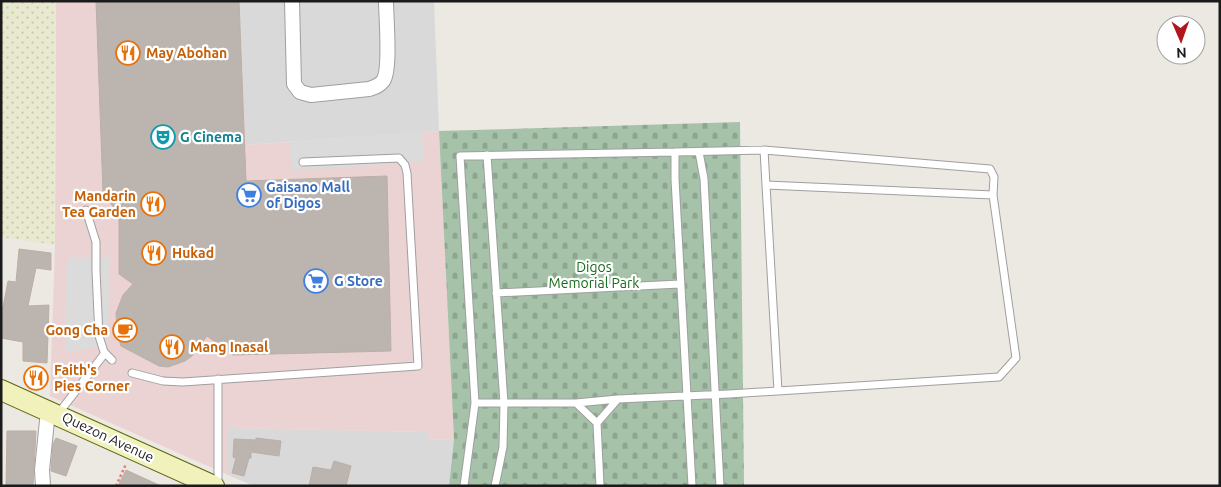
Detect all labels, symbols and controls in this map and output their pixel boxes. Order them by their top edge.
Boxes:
north arrow [1156,15,1206,65]
restaurant icon: May Abohan [115,40,141,66]
place label: May Abohan [146,45,227,61]
text: N [1176,45,1187,61]
theatre icon: G Cinema [150,124,176,150]
place label: G Cinema [180,129,242,145]
place label: Gaisano Mall of Digos [266,179,350,211]
supermarket icon: Gaisano Mall of Digos [236,182,262,208]
place label: Mandarin Tea Garden [62,188,136,220]
restaurant icon: Mandarin Tea Garden [140,191,166,217]
restaurant icon: Hukad [141,240,167,266]
place label: Hukad [172,245,214,261]
park label: Digos Memorial Park [549,259,639,291]
supermarket icon: G Store [303,268,329,294]
place label: G Store [334,273,383,289]
cafe icon: Gong Cha [112,317,138,343]
place label: Gong Cha [45,322,108,338]
restaurant icon: Mang Inasal [159,334,185,360]
place label: Mang Inasal [190,339,268,355]
place label: Faith's Pies Corner [54,362,130,394]
restaurant icon: Faith's Pies Corner [23,365,49,391]
street label: Quezon Avenue [60,409,156,465]

